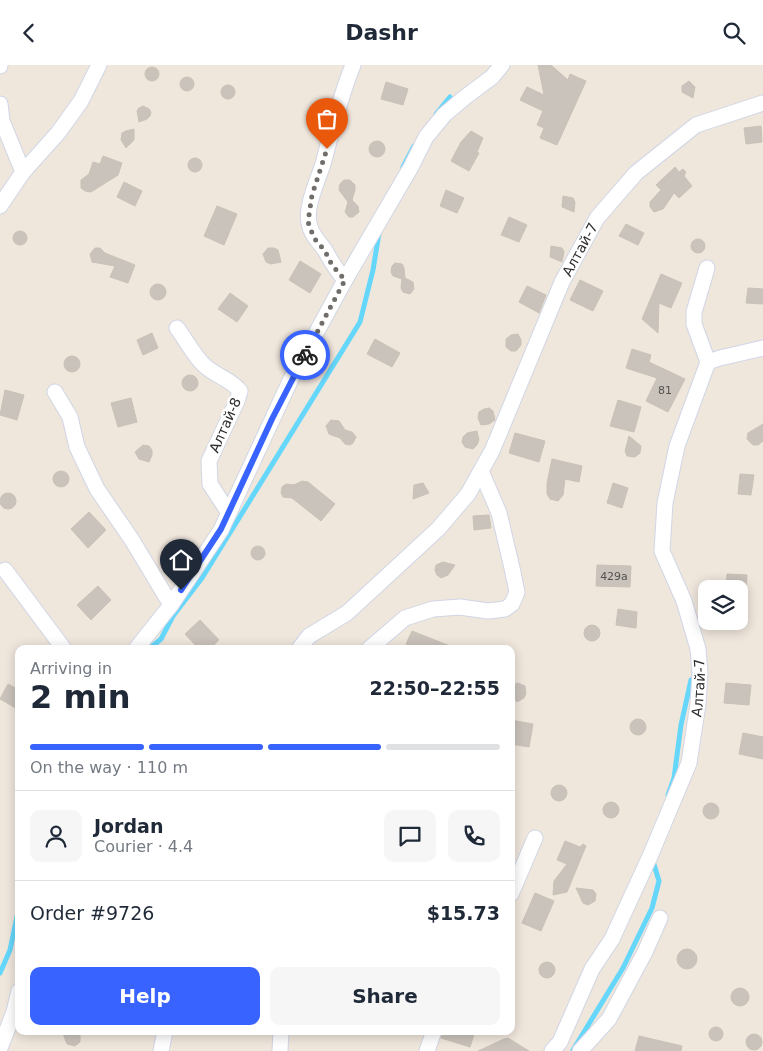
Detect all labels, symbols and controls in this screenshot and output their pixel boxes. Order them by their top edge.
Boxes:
icon: back [15,19,43,47]
icon: search [720,19,748,47]
text: Dashr [345,20,418,45]
pin [306,98,348,149]
icon: bag [313,105,341,133]
street label: Алтай-7 [559,220,601,279]
courier [280,330,330,380]
icon: bike [291,341,319,369]
house number: 81 [658,384,672,397]
street label: Алтай-8 [206,395,244,455]
pin [160,539,202,590]
icon: home [167,546,195,574]
house number: 429а [600,570,628,583]
map controls [698,580,748,630]
button: layers [698,580,748,630]
street label: Алтай-7 [688,658,708,718]
text: Arriving in [30,659,112,678]
text: 22:50–22:55 [370,677,500,699]
text: 2 min [30,678,131,716]
text: On the way · 110 m [30,758,188,777]
button: person [30,810,82,862]
button: chat [384,810,436,862]
button: phone [448,810,500,862]
text: Jordan [94,815,163,837]
text: Courier · 4.4 [94,837,193,856]
text: Order #9726 [30,902,154,924]
text: $15.73 [427,902,500,924]
button: Help [30,967,260,1025]
button: Share [270,967,500,1025]

